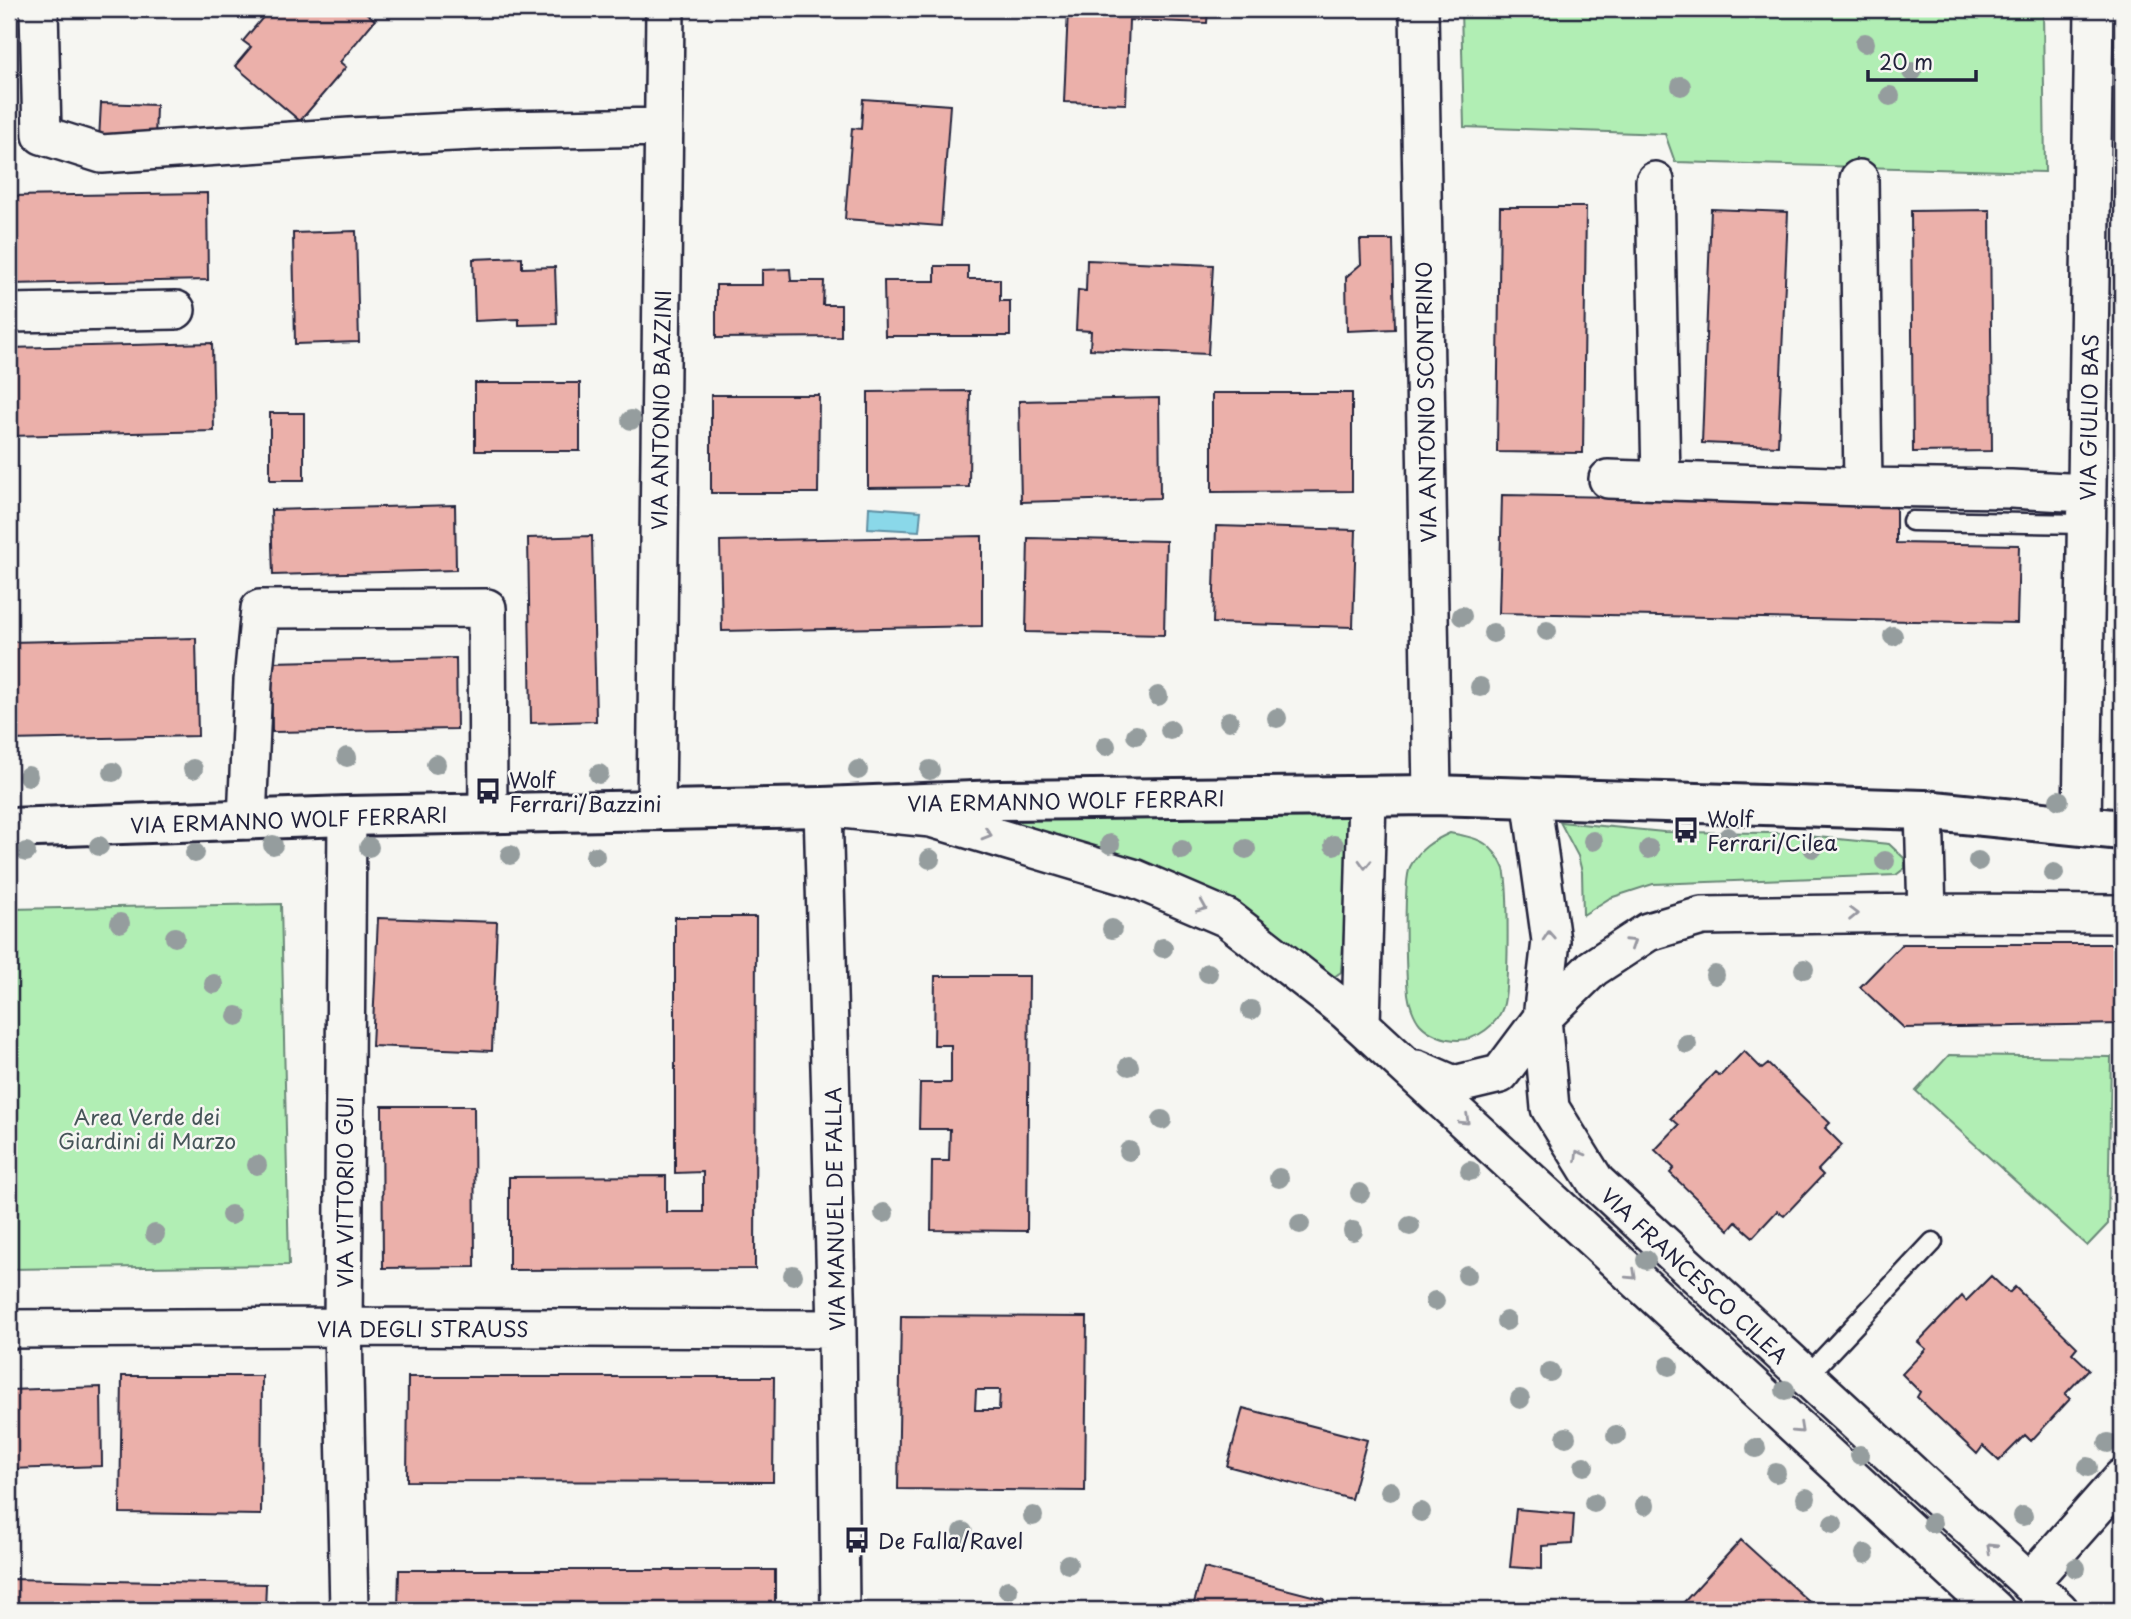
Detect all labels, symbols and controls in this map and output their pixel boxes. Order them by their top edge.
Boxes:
scale bar [1868,38,1977,82]
text: 20 m [1879,45,1933,77]
street label: VIA ANTONIO SCONTRINO [1407,261,1443,543]
street label: VIA ANTONIO BAZZINI [642,290,678,530]
street label: VIA GIULIO BAS [2071,333,2105,501]
place label: Wolf Ferrari/Bazzini [509,763,662,819]
bus stop icon: Wolf Ferrari/Bazzini [473,776,503,806]
street label: VIA ERMANNO WOLF FERRARI [907,781,1225,819]
street label: VIA ERMANNO WOLF FERRARI [130,797,448,841]
place label: Wolf Ferrari/Cilea [1707,802,1837,858]
bus stop icon: Wolf Ferrari/Cilea [1671,815,1701,845]
one-way arrow [980,826,992,840]
one-way arrow [1358,859,1373,870]
one-way arrow [1194,899,1207,913]
one-way arrow [1848,906,1858,922]
one-way arrow [1542,931,1557,942]
one-way arrow [1623,939,1636,951]
street label: VIA MANUEL DE FALLA [816,1087,852,1331]
street label: VIA VITTORIO GUI [328,1096,360,1288]
park label: Area Verde dei Giardini di Marzo [58,1100,236,1156]
one-way arrow [1457,1112,1470,1125]
one-way arrow [1574,1149,1587,1162]
street label: VIA FRANCESCO CILEA [1594,1179,1796,1371]
one-way arrow [1624,1267,1637,1279]
street label: VIA DEGLI STRAUSS [317,1312,529,1344]
one-way arrow [1791,1421,1804,1434]
place label: De Falla/Ravel [878,1524,1023,1556]
bus stop icon: De Falla/Ravel [842,1525,872,1555]
one-way arrow [1986,1543,1999,1556]

